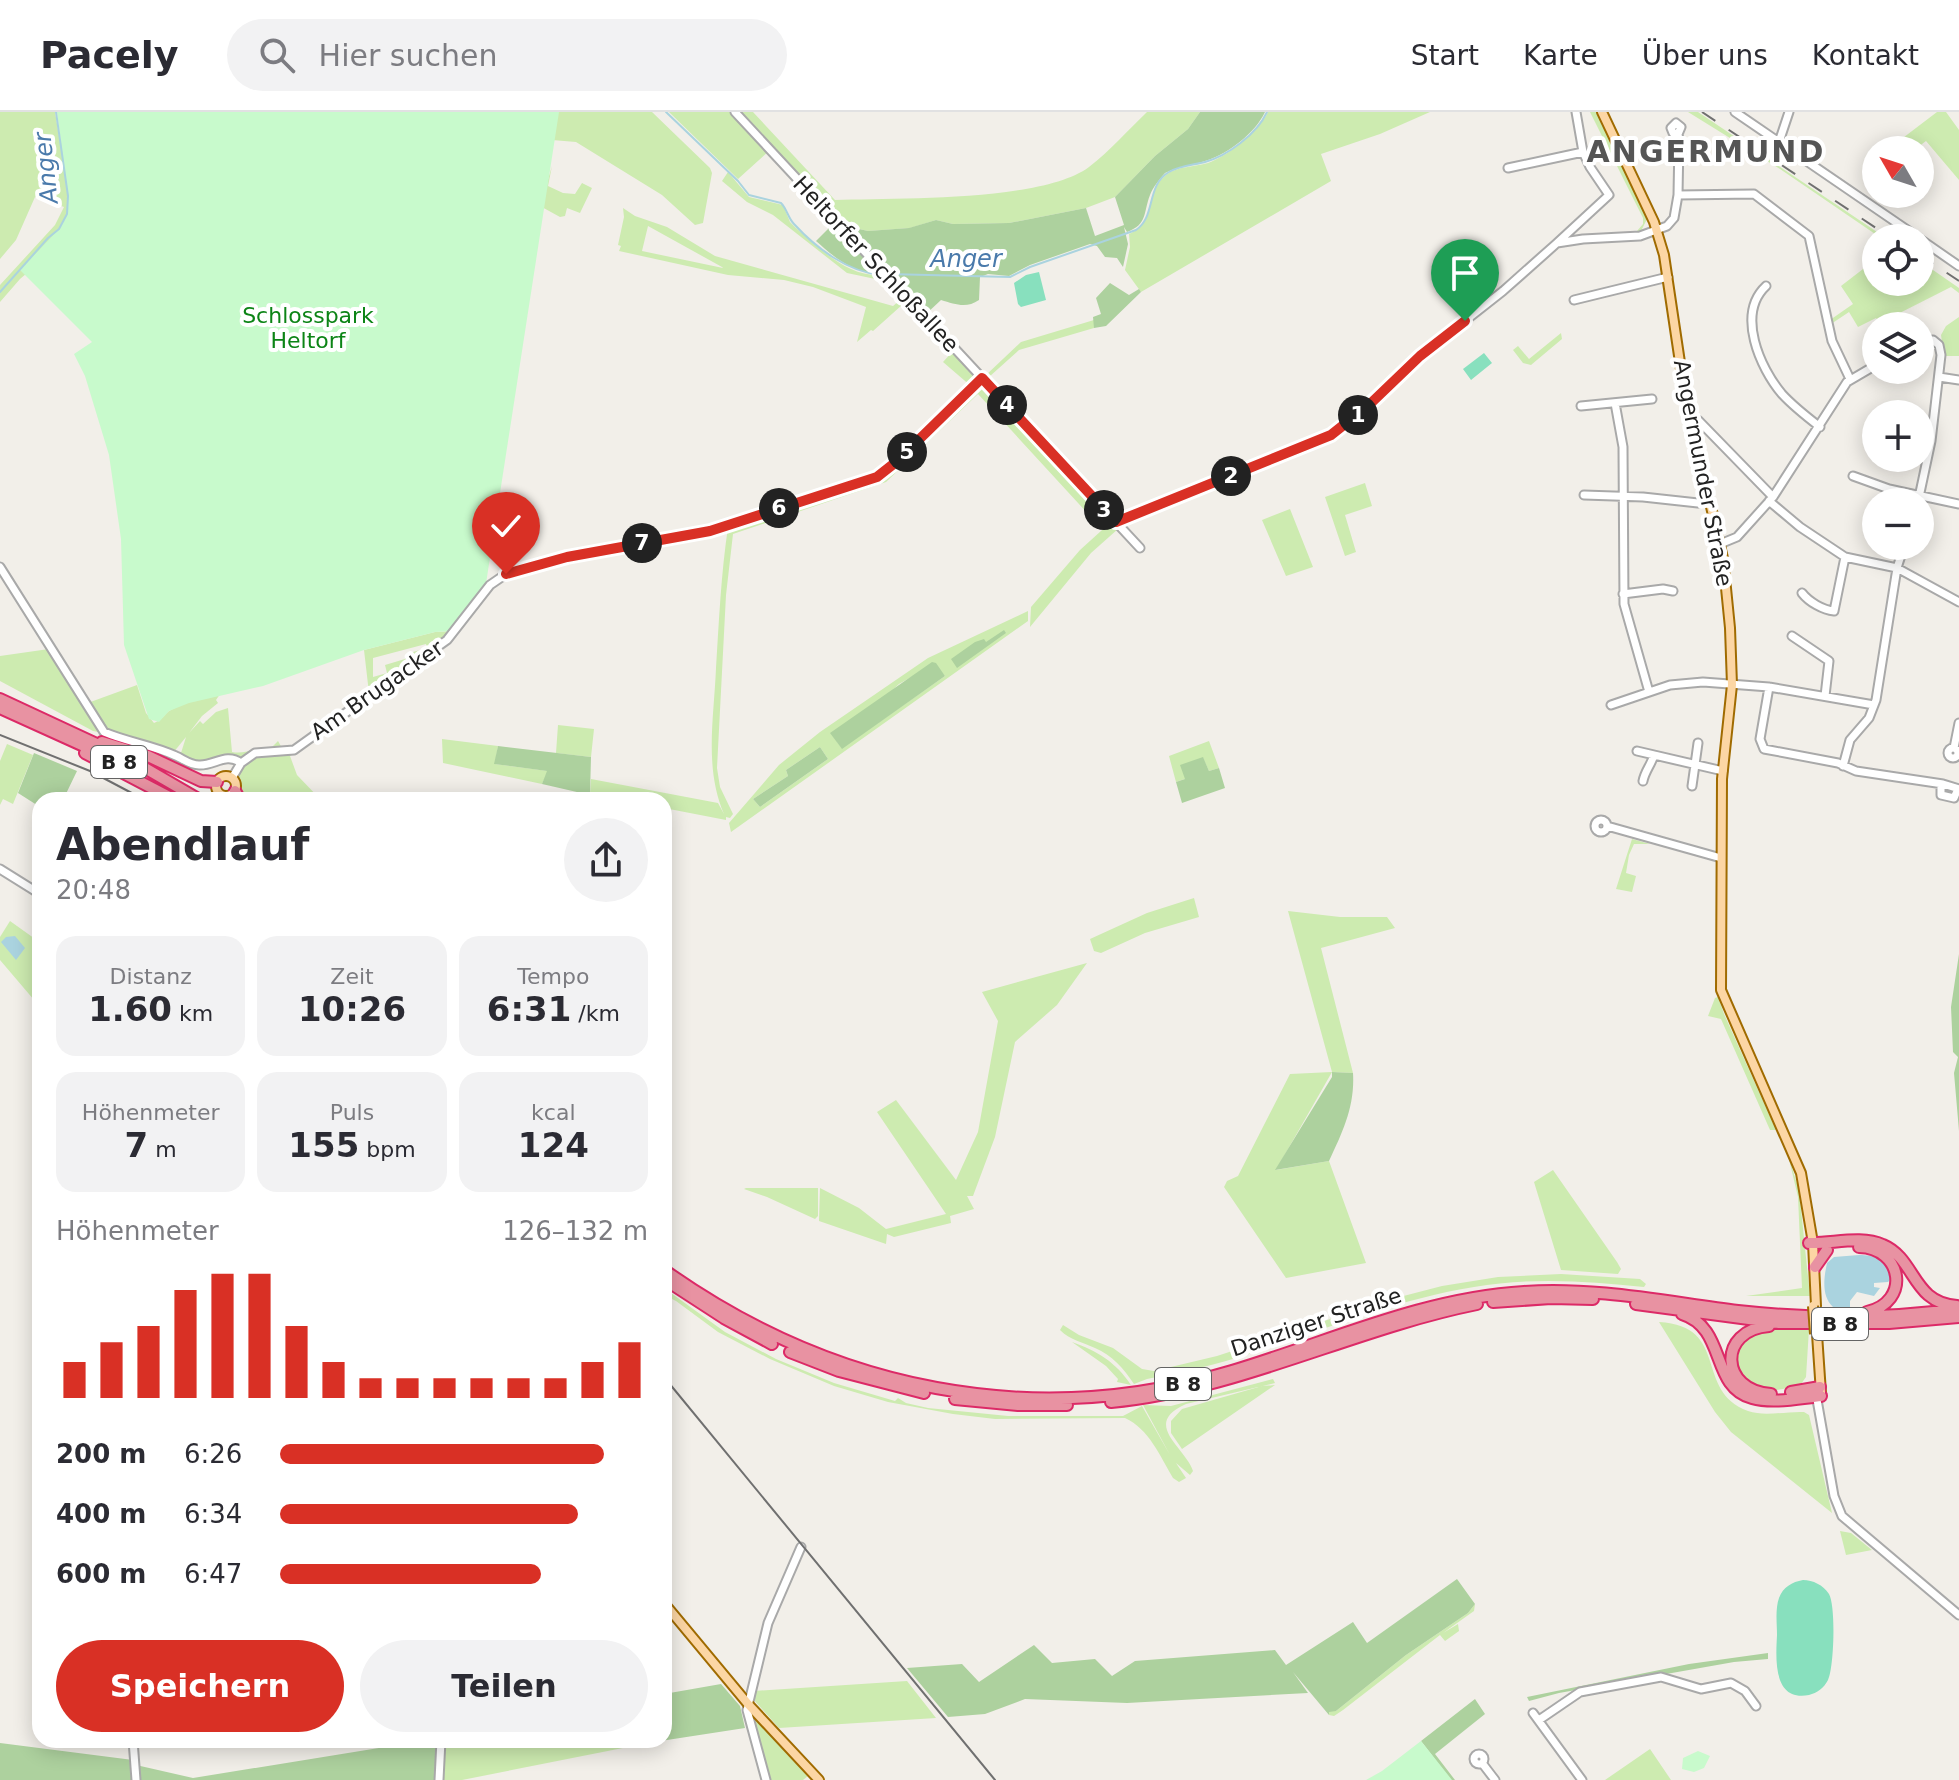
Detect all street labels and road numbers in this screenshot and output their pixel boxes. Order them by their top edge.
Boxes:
street label: Heltorfer Schloßallee [788,171,964,357]
street label: Angermunder Straße [1669,357,1737,589]
street label: Am Brugacker [306,635,449,745]
road number: B 8 [91,746,147,778]
street label: Danziger Straße [1227,1283,1405,1361]
road number: B 8 [1812,1308,1868,1340]
road number: B 8 [1155,1368,1211,1400]

